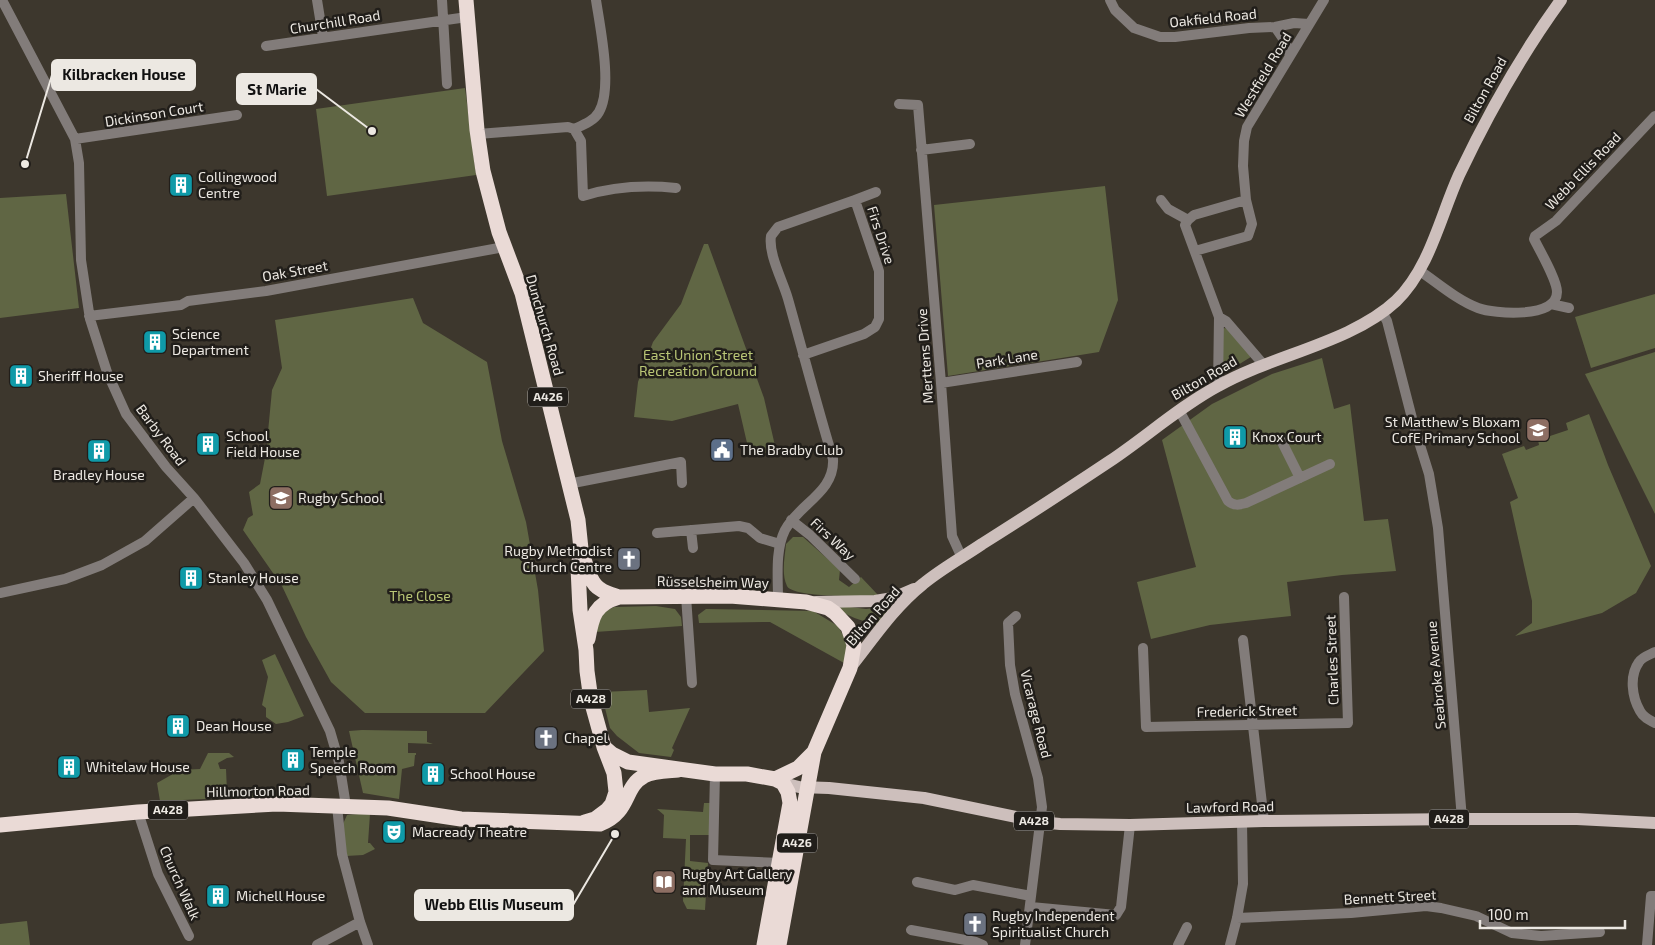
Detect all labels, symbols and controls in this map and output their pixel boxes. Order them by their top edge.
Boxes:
street label: Oakfield Road [1168,4,1257,31]
street label: Churchill Road [288,6,381,37]
street label: Westfield Road [1230,29,1295,120]
street label: Bilton Road [1459,54,1510,126]
callout: Kilbracken House [52,60,195,90]
text: Kilbracken House [62,65,186,83]
callout: St Marie [237,74,316,104]
text: St Marie [247,80,307,98]
street label: Dickinson Court [103,97,204,130]
street label: Webb Ellis Road [1541,128,1624,213]
place label: Collingwood Centre [198,168,277,201]
building icon: Collingwood Centre [168,172,194,198]
street label: Firs Drive [864,204,899,266]
street label: Oak Street [261,256,329,285]
street label: Dunchurch Road [523,272,568,377]
street label: Merttens Drive [913,308,936,404]
place label: Science Department [172,325,249,358]
building icon: Science Department [142,329,168,355]
street label: Park Lane [975,345,1039,372]
park label: East Union Street Recreation Ground [639,346,757,379]
street label: Bilton Road [1168,352,1240,403]
building icon: Sheriff House [8,363,34,389]
place label: Sheriff House [38,367,124,384]
road number: A426 [528,388,568,407]
street label: Barby Road [133,401,190,469]
place label: St Matthew's Bloxam CofE Primary School [1385,413,1521,446]
school or university icon: St Matthew's Bloxam CofE Primary School [1525,417,1551,443]
building icon: Knox Court [1222,424,1248,450]
place label: School Field House [226,427,300,460]
place label: Knox Court [1252,428,1322,445]
building icon: School Field House [195,431,221,457]
public building icon: The Bradby Club [709,437,735,463]
building icon: Bradley House [86,438,112,464]
place label: The Bradby Club [740,441,843,458]
place label: Bradley House [53,466,145,483]
school or university icon: Rugby School [268,485,294,511]
place label: Rugby School [298,489,384,506]
street label: Firs Way [807,514,860,564]
place label: Rugby Methodist Church Centre [504,542,612,575]
church icon: Rugby Methodist Church Centre [616,546,642,572]
building icon: Stanley House [178,565,204,591]
place label: Stanley House [208,569,299,586]
street label: Rüsselsheim Way [657,572,770,591]
street label: Bilton Road [842,583,903,649]
park label: The Close [389,587,451,604]
street label: Charles Street [1321,615,1342,705]
street label: Seabroke Avenue [1422,620,1449,730]
street label: Vicarage Road [1017,668,1056,760]
road number: A428 [571,690,611,709]
street label: Frederick Street [1196,701,1298,720]
building icon: Dean House [165,713,191,739]
place label: Dean House [196,717,272,734]
church icon: Chapel [533,725,559,751]
place label: Chapel [564,729,608,746]
place label: Temple Speech Room [310,743,396,776]
building icon: Temple Speech Room [280,747,306,773]
building icon: Whitelaw House [56,754,82,780]
place label: Whitelaw House [86,758,190,775]
building icon: School House [420,761,446,787]
place label: School House [450,765,536,782]
street label: Hillmorton Road [206,781,310,800]
street label: Lawford Road [1186,797,1274,816]
road number: A428 [148,800,188,820]
road number: A428 [1429,810,1469,829]
road number: A428 [1014,811,1054,830]
theatre icon: Macready Theatre [381,819,407,845]
place label: Macready Theatre [412,823,527,840]
road number: A426 [777,834,817,852]
street label: Church Walk [157,843,204,923]
place label: Rugby Art Gallery and Museum [682,865,793,898]
library icon: Rugby Art Gallery and Museum [651,869,677,895]
building icon: Michell House [205,883,231,909]
street label: Bennett Street [1343,886,1437,907]
place label: Michell House [236,887,325,904]
callout: Webb Ellis Museum [415,890,573,920]
text: Webb Ellis Museum [425,895,563,913]
scale bar [1480,898,1625,930]
text: 100 m [1488,905,1529,923]
place label: Rugby Independent Spiritualist Church [992,907,1115,940]
church icon: Rugby Independent Spiritualist Church [962,911,988,937]

